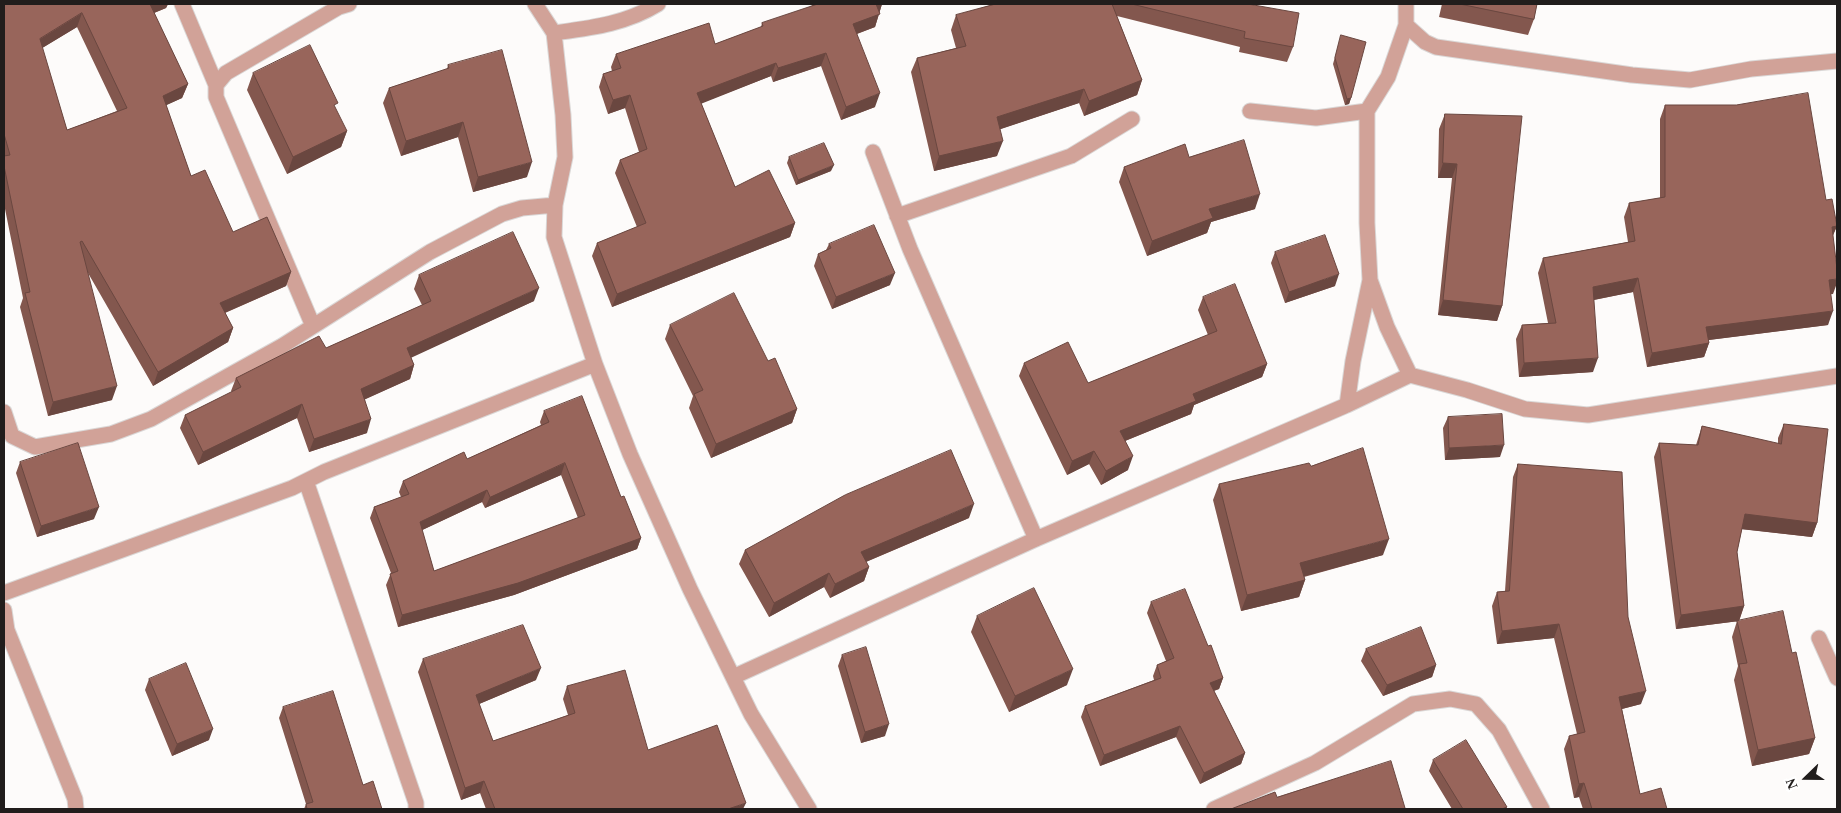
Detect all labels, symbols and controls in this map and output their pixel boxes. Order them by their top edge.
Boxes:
north arrow [1781,753,1831,803]
text: N [1783,776,1800,791]

